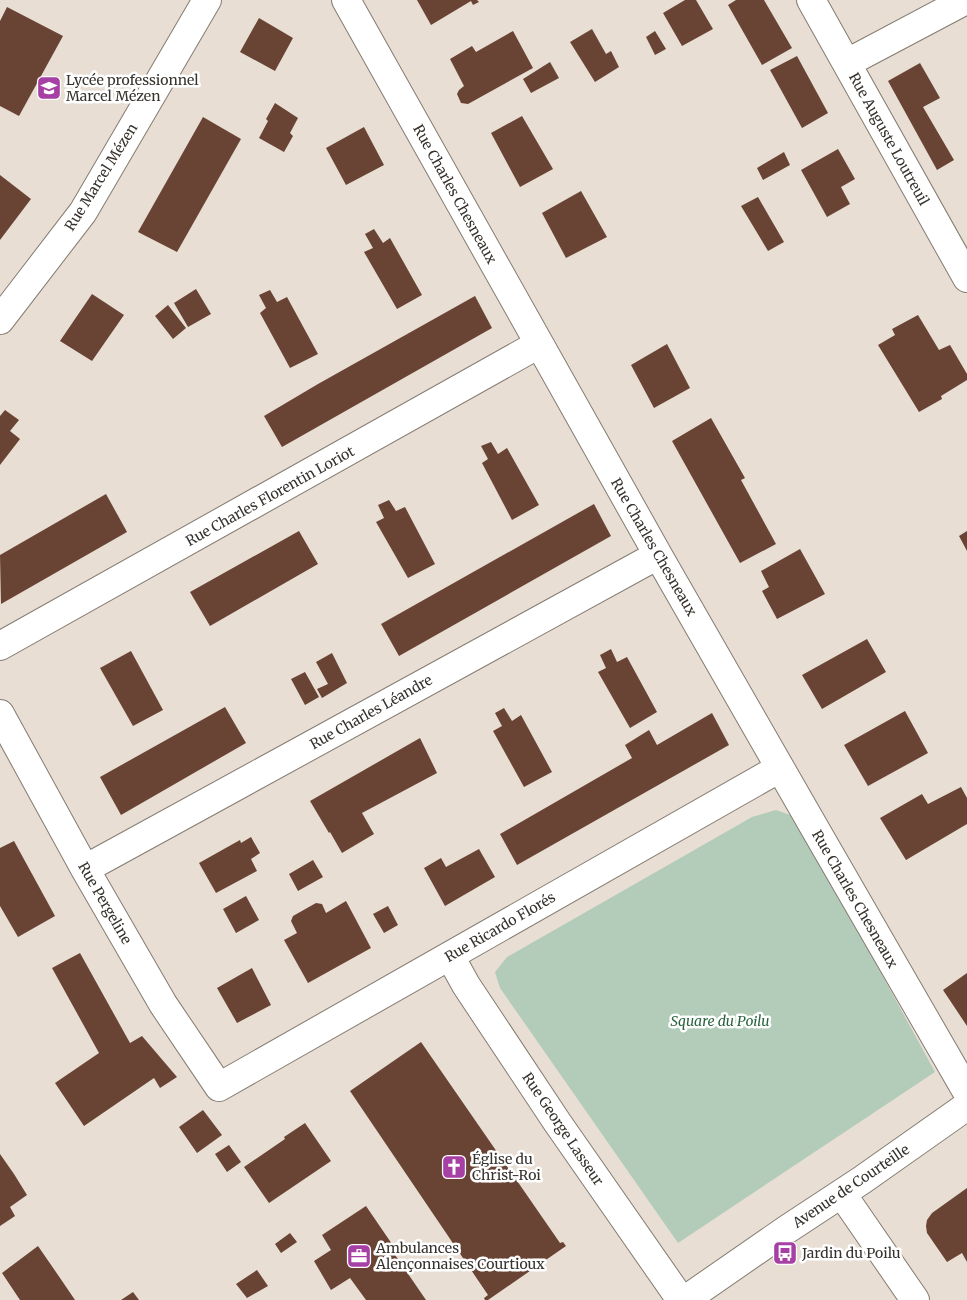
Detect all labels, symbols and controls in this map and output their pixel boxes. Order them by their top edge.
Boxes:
street label: Rue Auguste Loutreuil [845,69,933,209]
place label: Lycée professionnel Marcel Mézen [66,71,199,105]
school or university icon: Lycée professionnel Marcel Mézen [36,75,62,101]
street label: Rue Marcel Mézen [61,120,141,234]
street label: Rue Charles Chesneaux [409,121,501,267]
street label: Rue Charles Florentin Loriot [183,442,358,550]
street label: Rue Charles Chesneaux [607,475,701,620]
street label: Rue Charles Léandre [307,671,435,753]
street label: Rue Charles Chesneaux [808,827,902,972]
street label: Rue Pergeline [74,859,136,947]
street label: Rue Ricardo Florés [441,888,559,966]
park label: Square du Poilu [671,1012,769,1030]
street label: Rue George Lasseur [518,1069,608,1189]
street label: Avenue de Courteille [788,1140,913,1232]
place label: Église du Christ-Roi [472,1150,541,1184]
church icon: Église du Christ-Roi [441,1154,467,1180]
place label: Ambulances Alençonnaises Courtioux [375,1239,545,1273]
bus stop icon: Jardin du Poilu [772,1240,798,1266]
office icon: Ambulances Alençonnaises Courtioux [346,1243,372,1269]
place label: Jardin du Poilu [801,1244,901,1262]

